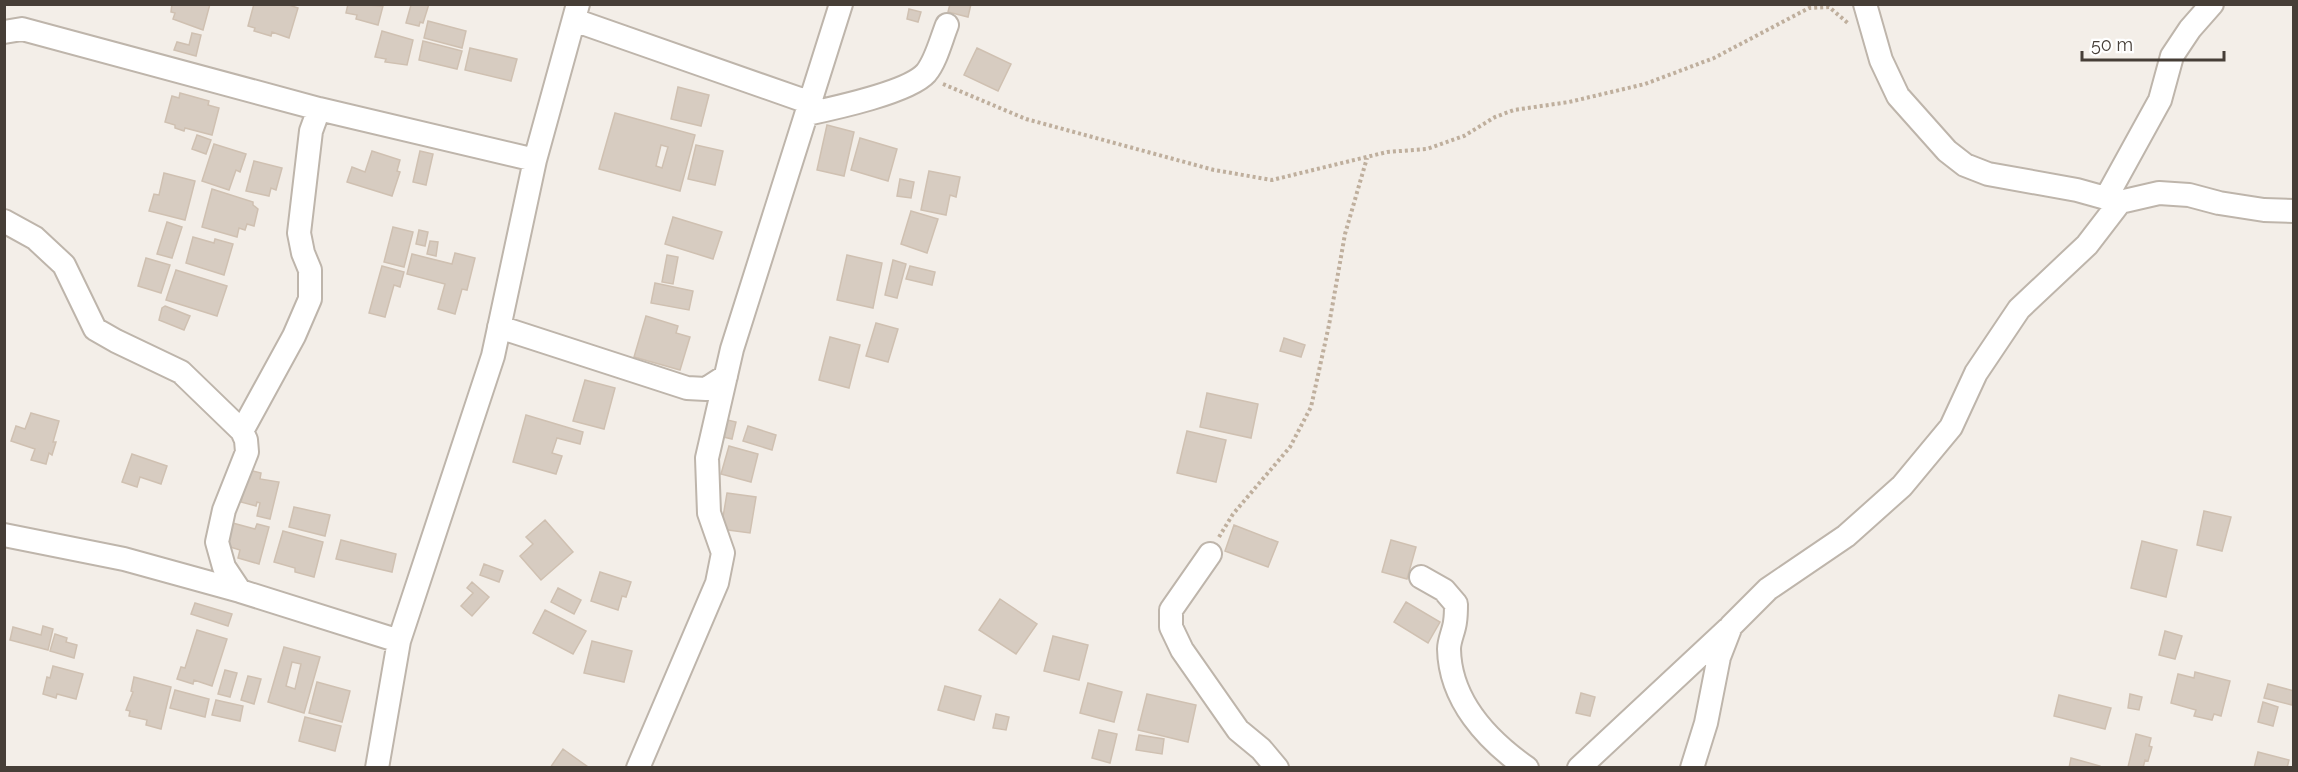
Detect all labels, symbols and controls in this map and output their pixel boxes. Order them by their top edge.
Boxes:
scale bar [2082,24,2224,62]
text: 50 m [2091,34,2133,55]

